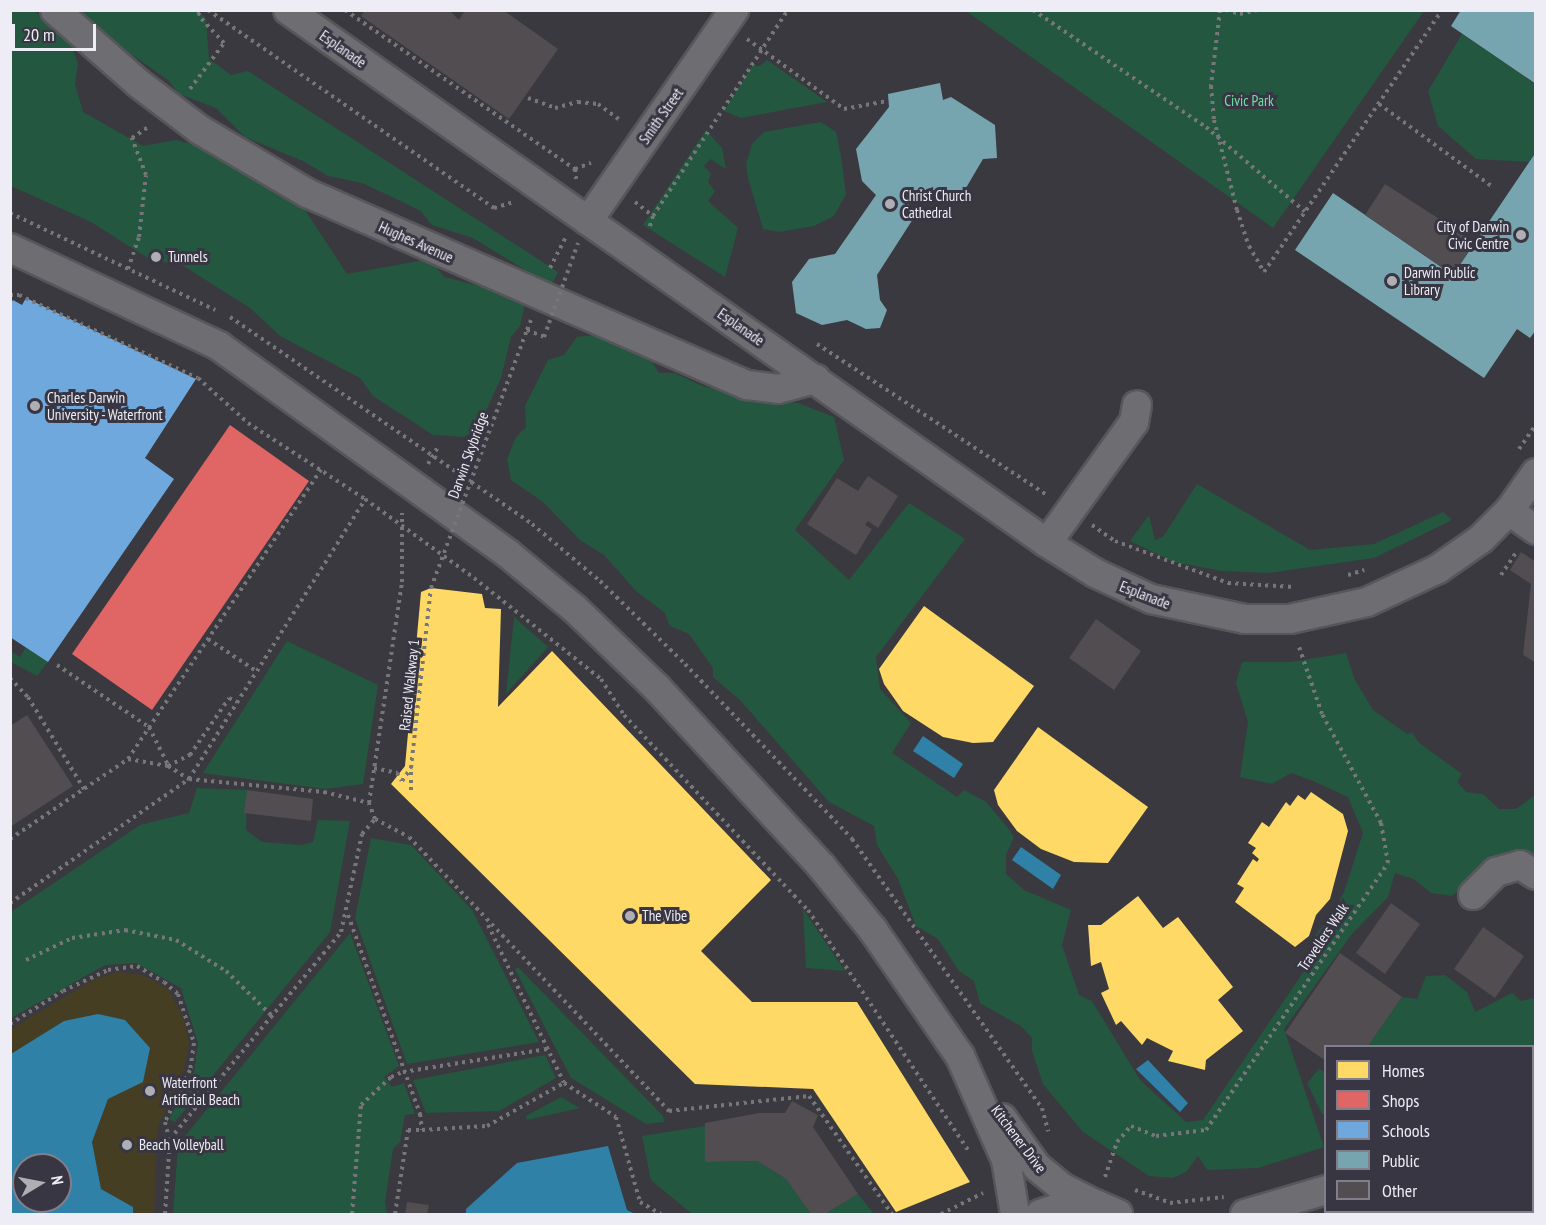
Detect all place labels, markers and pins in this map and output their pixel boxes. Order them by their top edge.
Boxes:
place label: Christ Church Cathedral [902,186,971,221]
marker: Christ Church Cathedral [883,197,897,211]
place label: City of Darwin Civic Centre [1436,217,1509,252]
marker: City of Darwin Civic Centre [1514,228,1528,242]
place label: Tunnels [168,248,208,266]
marker: Tunnels [149,250,163,264]
place label: Darwin Public Library [1404,263,1475,298]
marker: Darwin Public Library [1385,274,1399,288]
place label: Charles Darwin University - Waterfront [47,388,165,423]
marker: Charles Darwin University - Waterfront [28,399,42,413]
place label: The Vibe [642,907,688,925]
marker: The Vibe [623,909,637,923]
place label: Waterfront Artificial Beach [162,1073,240,1108]
marker: Waterfront Artificial Beach [143,1084,157,1098]
place label: Beach Volleyball [139,1136,224,1154]
marker: Beach Volleyball [120,1138,134,1152]

